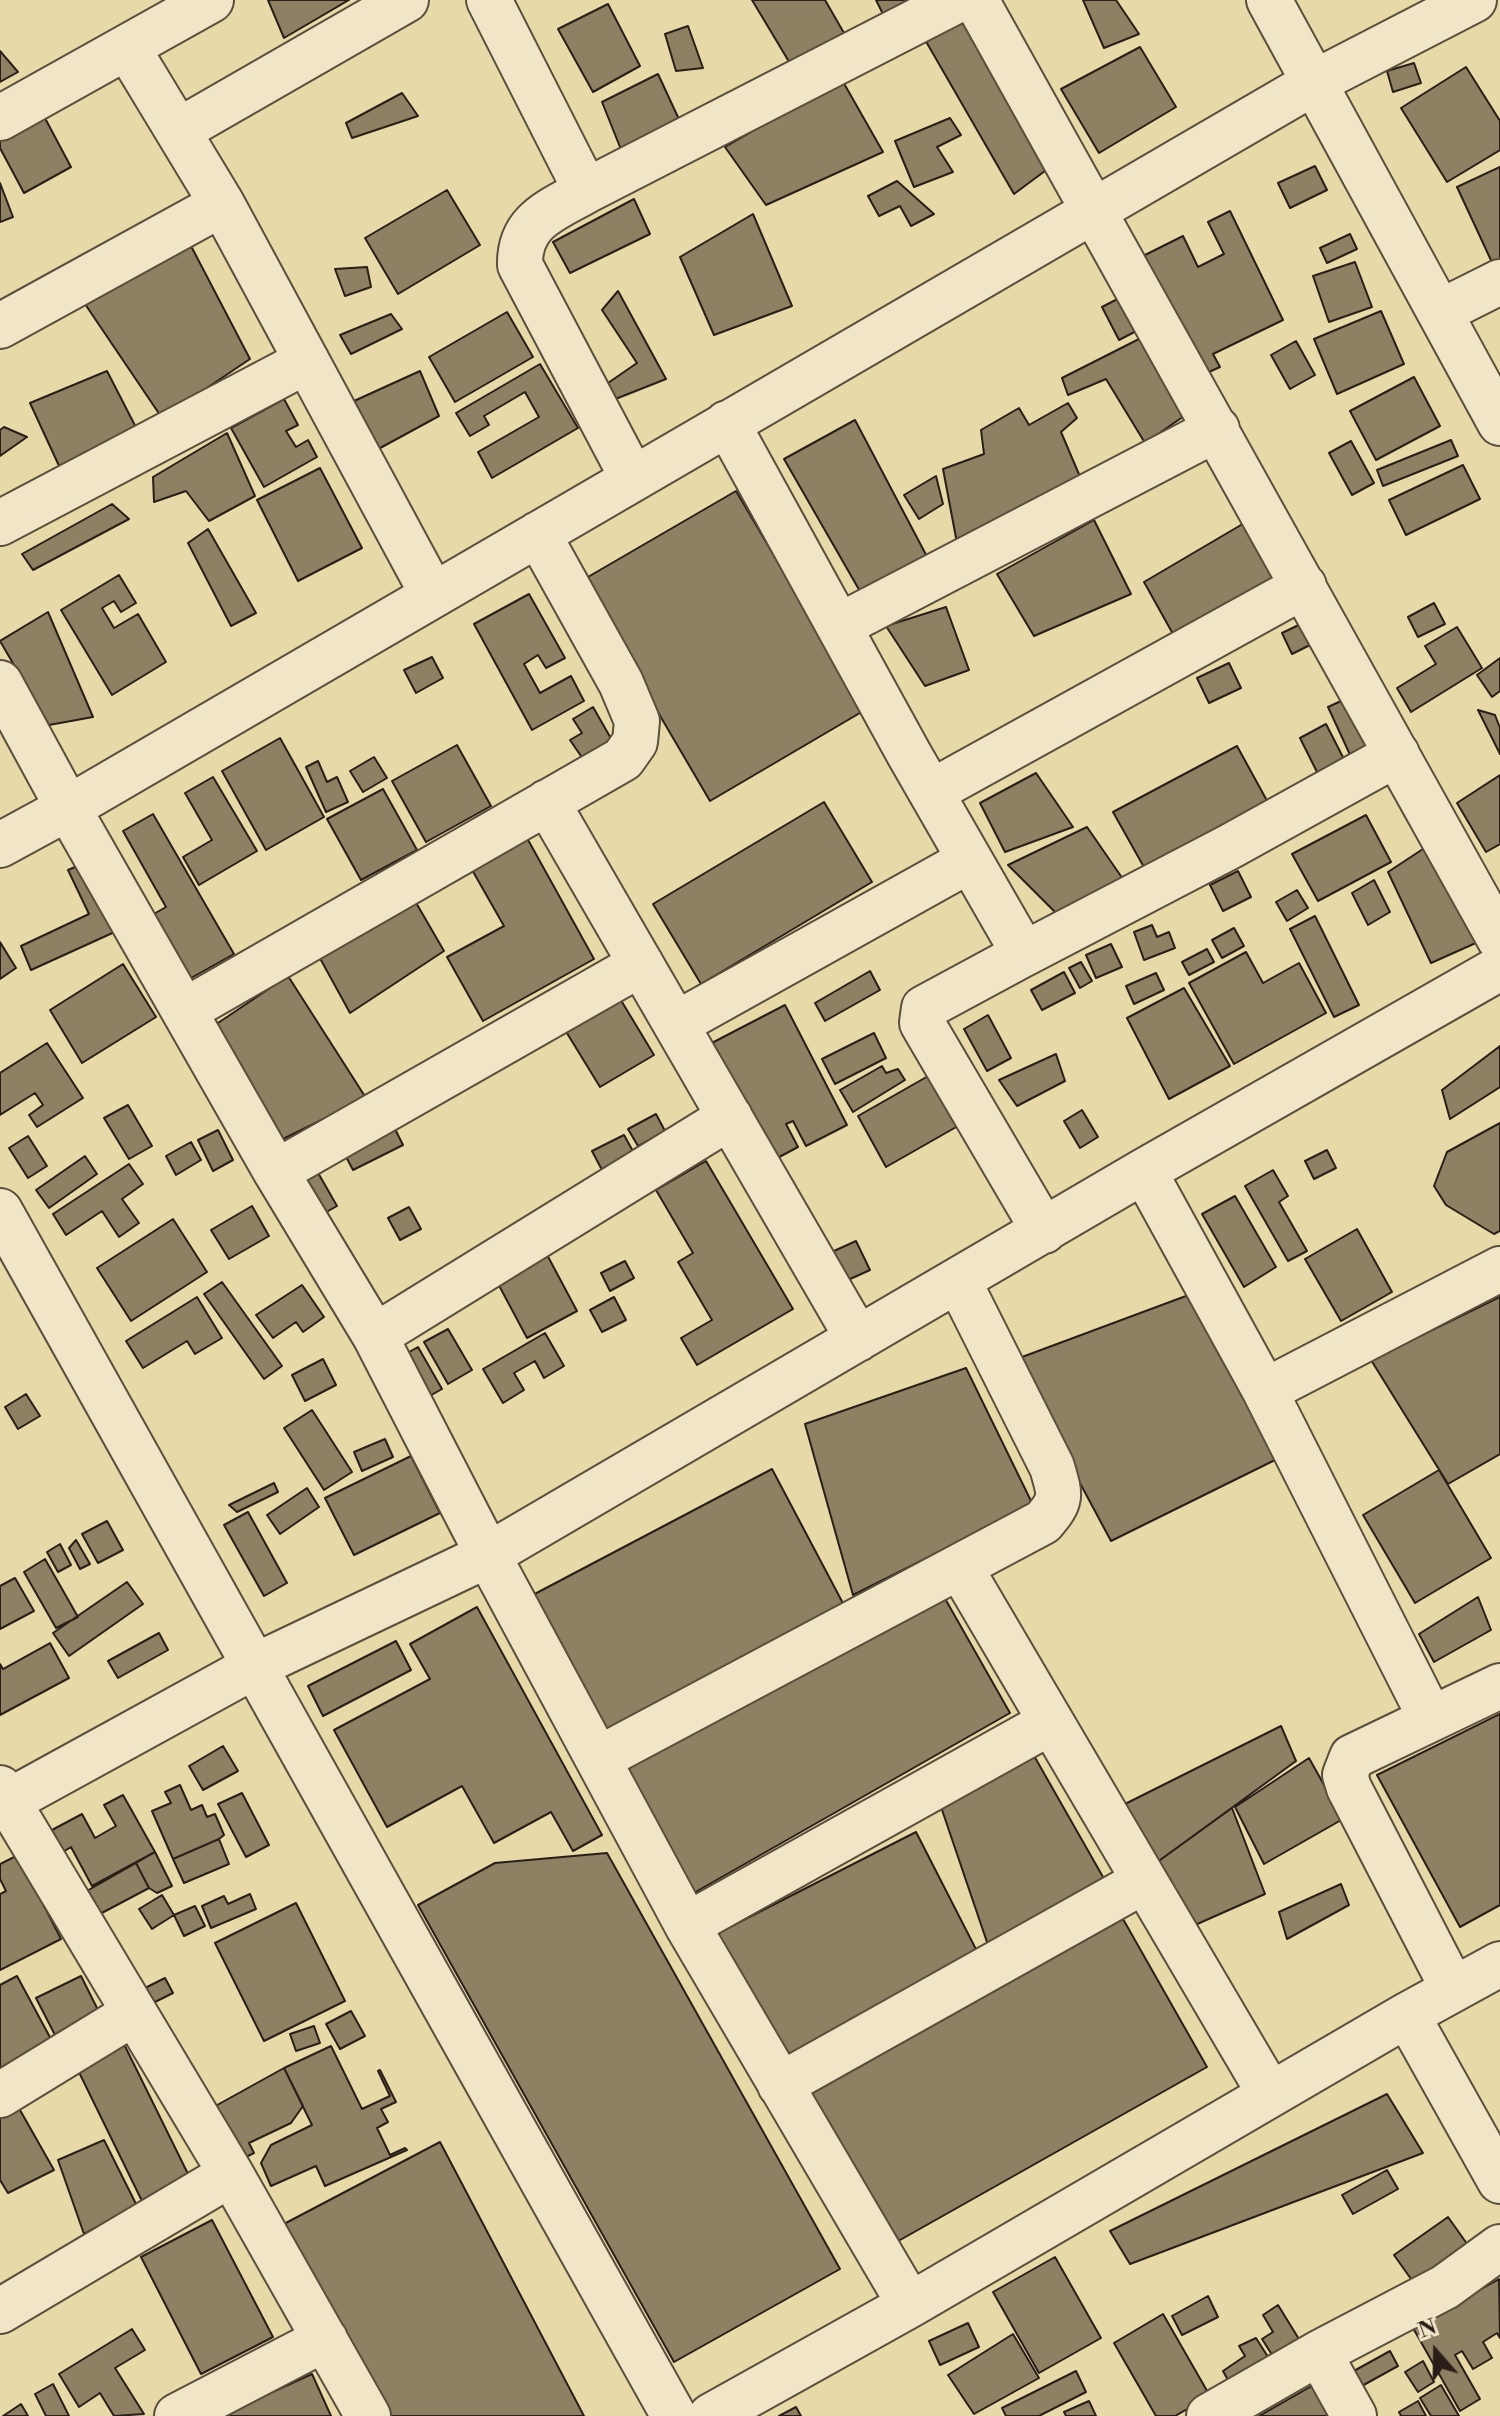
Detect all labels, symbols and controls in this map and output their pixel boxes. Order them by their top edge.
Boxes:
north arrow [1396,2312,1476,2392]
text: N [1415,2313,1440,2345]

